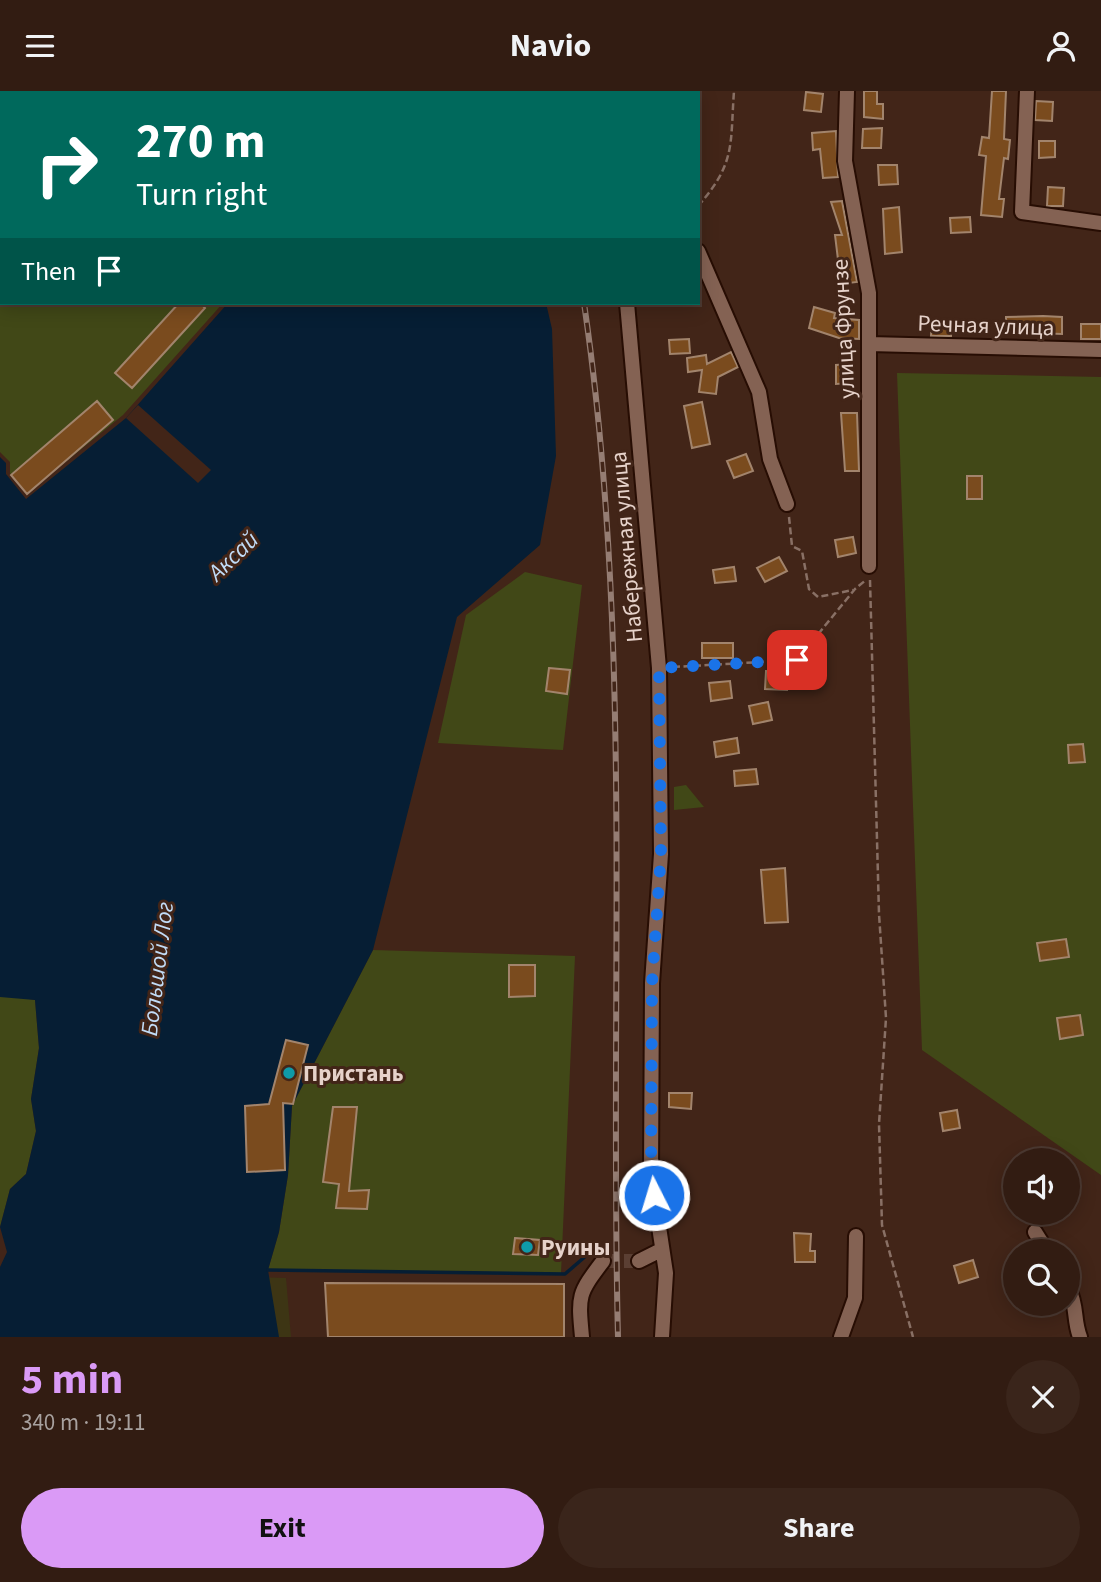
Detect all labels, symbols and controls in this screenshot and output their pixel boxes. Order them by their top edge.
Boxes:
text: Navio [510,23,591,69]
icon: menu [21,27,59,65]
icon: person [1042,27,1080,65]
text: 270 m [136,107,265,177]
icon: right [21,119,112,210]
text: Turn right [136,172,267,218]
icon: arrive [90,252,128,290]
text: Then [21,253,76,290]
street label: улица Фрунзе [823,258,864,400]
street label: Речная улица [917,307,1055,344]
street label: Набережная улица [602,450,651,644]
water label: Аксай [198,523,267,591]
pin [767,630,827,690]
icon: arrive [778,641,816,679]
water label: Большой Лог [132,899,183,1038]
place label: Пристань [303,1057,404,1090]
marker: Пристань [281,1065,297,1081]
map controls [1003,1148,1080,1316]
button: sound [1003,1148,1080,1225]
position arrow [617,1158,691,1232]
place label: Руины [541,1231,610,1264]
marker: Руины [519,1239,535,1255]
button: search [1003,1239,1080,1316]
text: 5 min [21,1350,123,1410]
button: close [1006,1360,1080,1434]
text: 340 m · 19:11 [21,1406,145,1439]
button: Exit [21,1488,544,1568]
button: Share [558,1488,1080,1568]

